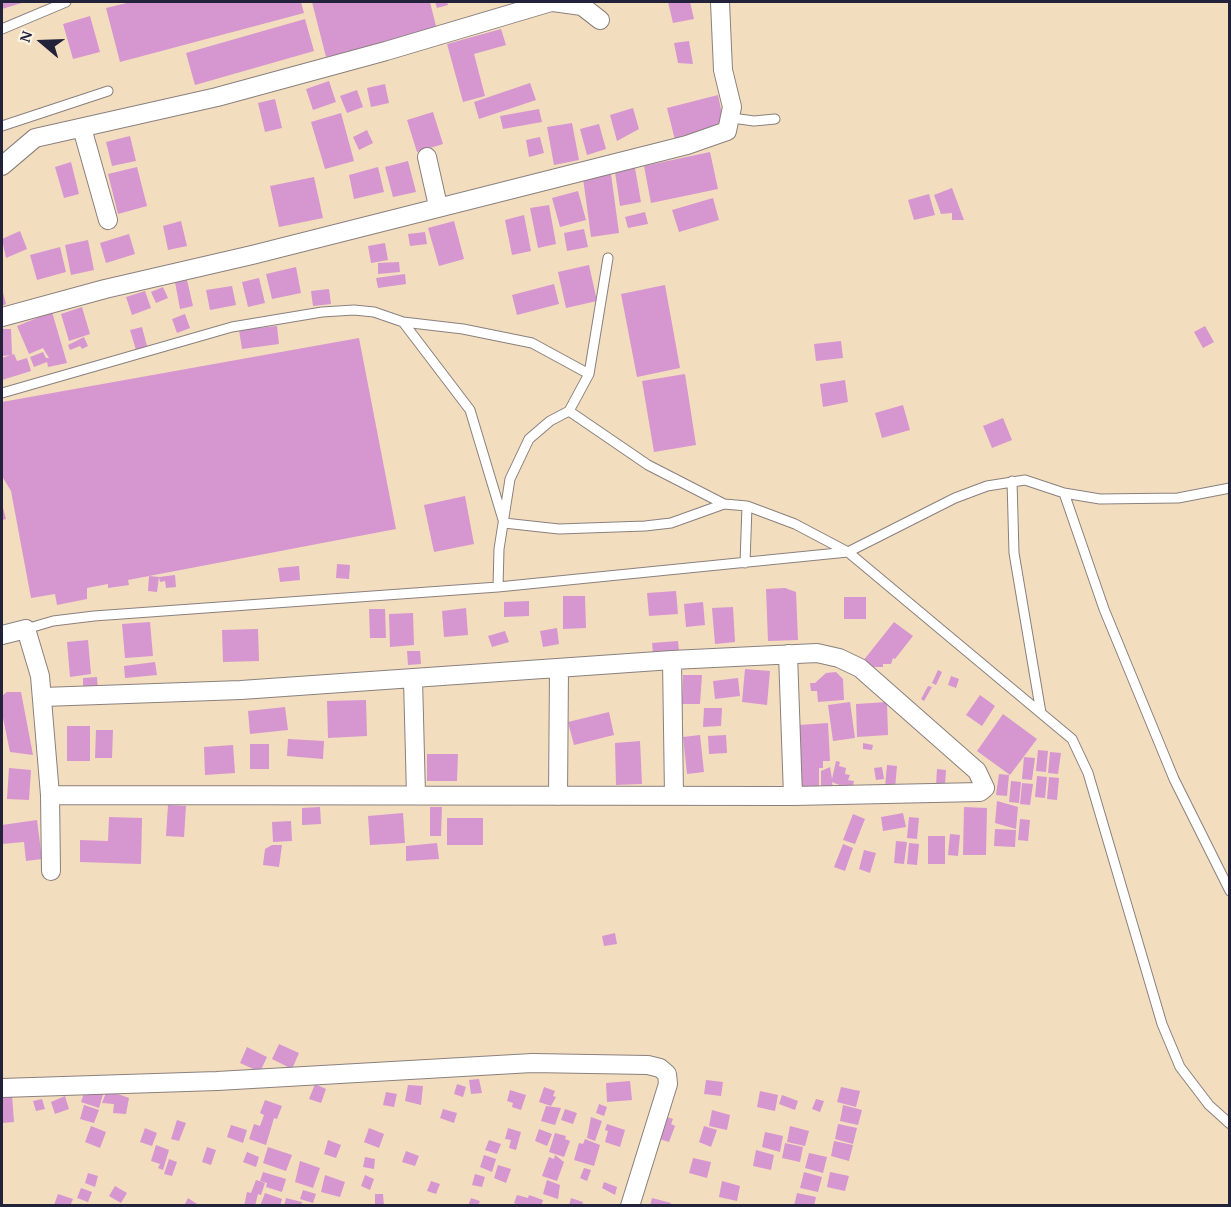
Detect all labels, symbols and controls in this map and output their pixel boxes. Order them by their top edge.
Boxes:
north arrow [12,12,72,72]
text: N [12,27,38,45]

